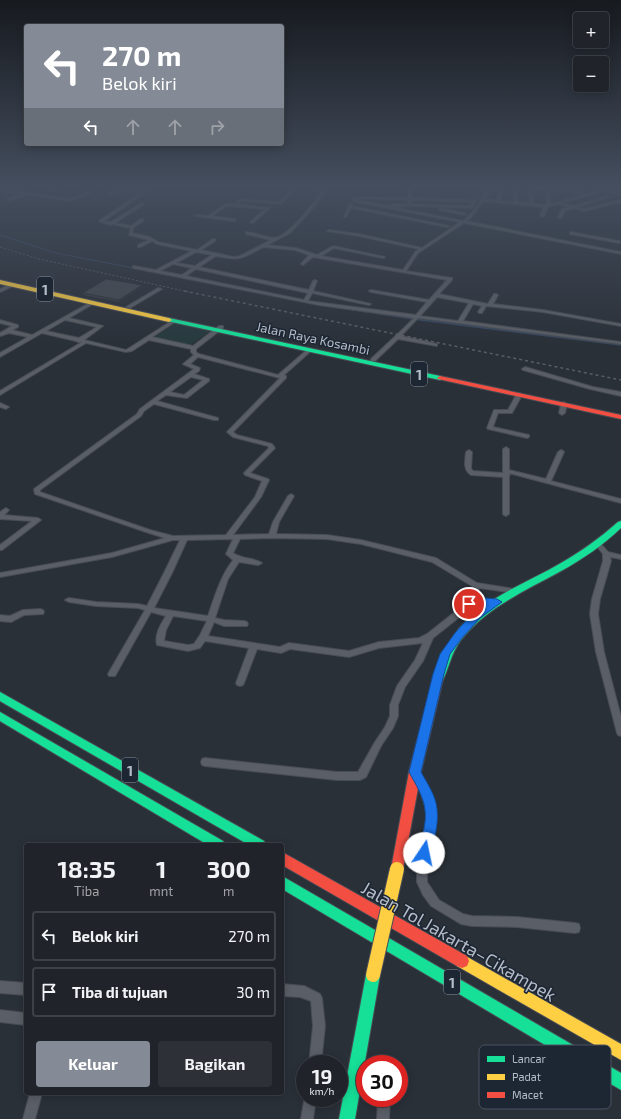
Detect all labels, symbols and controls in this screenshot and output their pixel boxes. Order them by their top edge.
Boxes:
map controls [573,12,609,92]
button: + [573,12,609,48]
text: 270 m [102,38,181,72]
icon: left [36,40,88,92]
button: − [573,56,609,92]
text: Belok kiri [102,72,177,94]
icon: left [80,116,102,138]
icon: ahead [122,116,144,138]
icon: ahead [164,116,186,138]
icon: right [206,116,228,138]
road number: 1 [37,277,53,301]
street label: Jalan Raya Kosambi [255,318,371,358]
road number: 1 [411,362,427,386]
pin [452,587,486,621]
icon: arrive [458,593,480,615]
road number: 1 [122,758,138,782]
position arrow [403,832,445,874]
text: 18:35 [57,854,116,883]
text: 1 [156,854,166,883]
text: 300 [207,854,251,883]
street label: Jalan Tol Jakarta–Cikampek [358,876,560,1006]
text: Tiba [74,883,99,899]
text: mnt [149,883,173,899]
text: m [223,883,234,899]
icon: left [38,925,60,947]
text: Belok kiri [72,927,138,945]
text: 270 m [228,927,270,945]
road number: 1 [444,970,460,994]
icon: arrive [38,981,60,1003]
text: Tiba di tujuan [72,983,168,1001]
text: 30 m [236,983,270,1001]
button: Keluar [36,1041,150,1087]
button: Bagikan [158,1041,272,1087]
legend [479,1045,611,1109]
text: Lancar [512,1052,547,1065]
speed limit sign: 30 [356,1055,408,1107]
text: 19 [312,1064,332,1088]
text: Padat [512,1070,541,1083]
text: km/h [310,1085,334,1097]
text: Macet [512,1088,543,1101]

